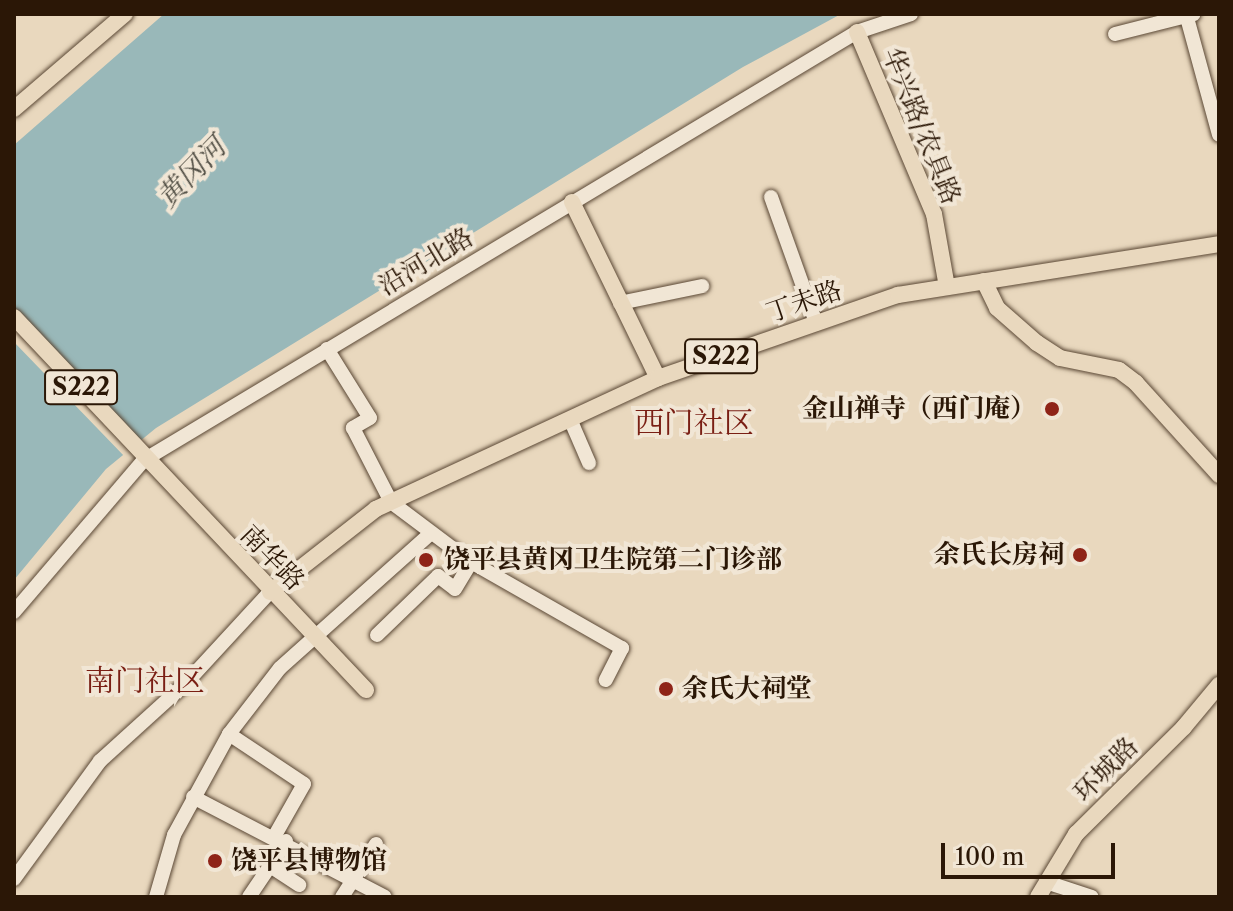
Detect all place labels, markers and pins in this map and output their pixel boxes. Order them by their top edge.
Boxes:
place label: 金山禅寺（西门庵） [802,393,1036,425]
marker: 金山禅寺（西门庵） [1043,400,1061,418]
place label: 余氏长房祠 [934,539,1064,571]
place label: 饶平县黄冈卫生院第二门诊部 [444,544,782,576]
marker: 余氏长房祠 [1071,546,1089,564]
marker: 饶平县黄冈卫生院第二门诊部 [415,549,437,571]
place label: 余氏大祠堂 [682,673,812,705]
marker: 余氏大祠堂 [657,680,675,698]
place label: 饶平县博物馆 [231,845,387,877]
marker: 饶平县博物馆 [206,852,224,870]

